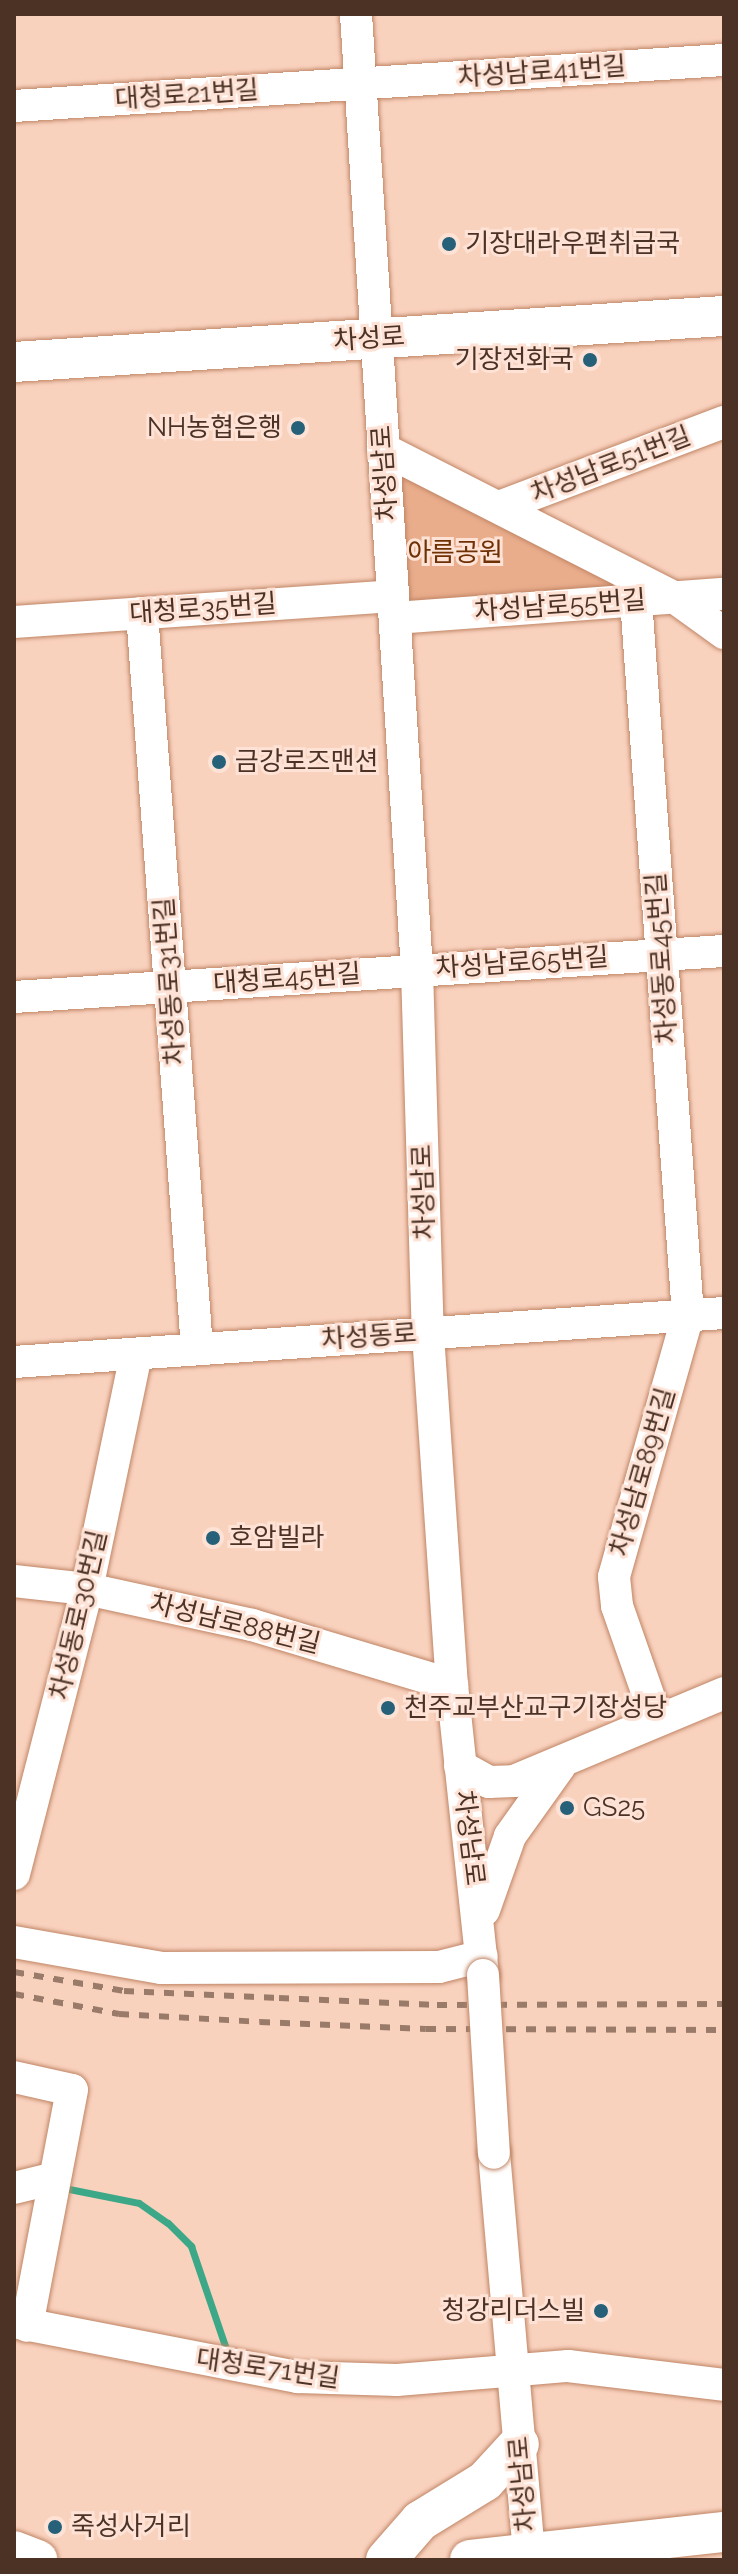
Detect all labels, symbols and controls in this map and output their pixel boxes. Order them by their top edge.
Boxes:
street label: 차성남로41번길 [457,51,627,93]
street label: 대청로21번길 [114,74,260,116]
place label: 기장대라우편취급국 [465,228,680,260]
marker: 기장대라우편취급국 [440,235,458,253]
street label: 차성로 [332,321,406,357]
place label: 기장전화국 [454,344,574,376]
marker: 기장전화국 [581,351,599,369]
place label: NH농협은행 [147,412,282,444]
marker: NH농협은행 [289,419,307,437]
street label: 차성남로51번길 [527,420,695,510]
street label: 차성남로 [366,424,404,522]
park label: 아름공원 [407,537,503,569]
street label: 차성남로55번길 [473,584,647,628]
street label: 대청로35번길 [128,588,278,630]
place label: 금강로즈맨션 [235,746,379,778]
marker: 금강로즈맨션 [210,753,228,771]
street label: 차성동로45번길 [640,871,684,1045]
street label: 차성동로31번길 [149,896,191,1066]
street label: 차성남로65번길 [434,941,610,985]
street label: 대청로45번길 [212,958,362,1000]
street label: 차성남로 [407,1144,441,1240]
street label: 차성동로 [320,1318,418,1356]
street label: 차성남로89번길 [604,1384,682,1560]
place label: 호암빌라 [229,1522,325,1554]
street label: 차성동로30번길 [44,1527,114,1703]
marker: 호암빌라 [204,1529,222,1547]
street label: 차성남로88번길 [147,1588,323,1660]
place label: 천주교부산교구기장성당 [404,1692,667,1724]
marker: 천주교부산교구기장성당 [379,1699,397,1717]
street label: 차성남로 [448,1789,490,1887]
place label: GS25 [583,1792,645,1824]
marker: GS25 [558,1799,576,1817]
place label: 청강리더스빌 [441,2295,585,2327]
marker: 청강리더스빌 [592,2302,610,2320]
street label: 대청로71번길 [194,2343,342,2395]
street label: 차성남로 [503,2435,543,2533]
place label: 죽성사거리 [71,2511,191,2543]
marker: 죽성사거리 [46,2518,64,2536]

